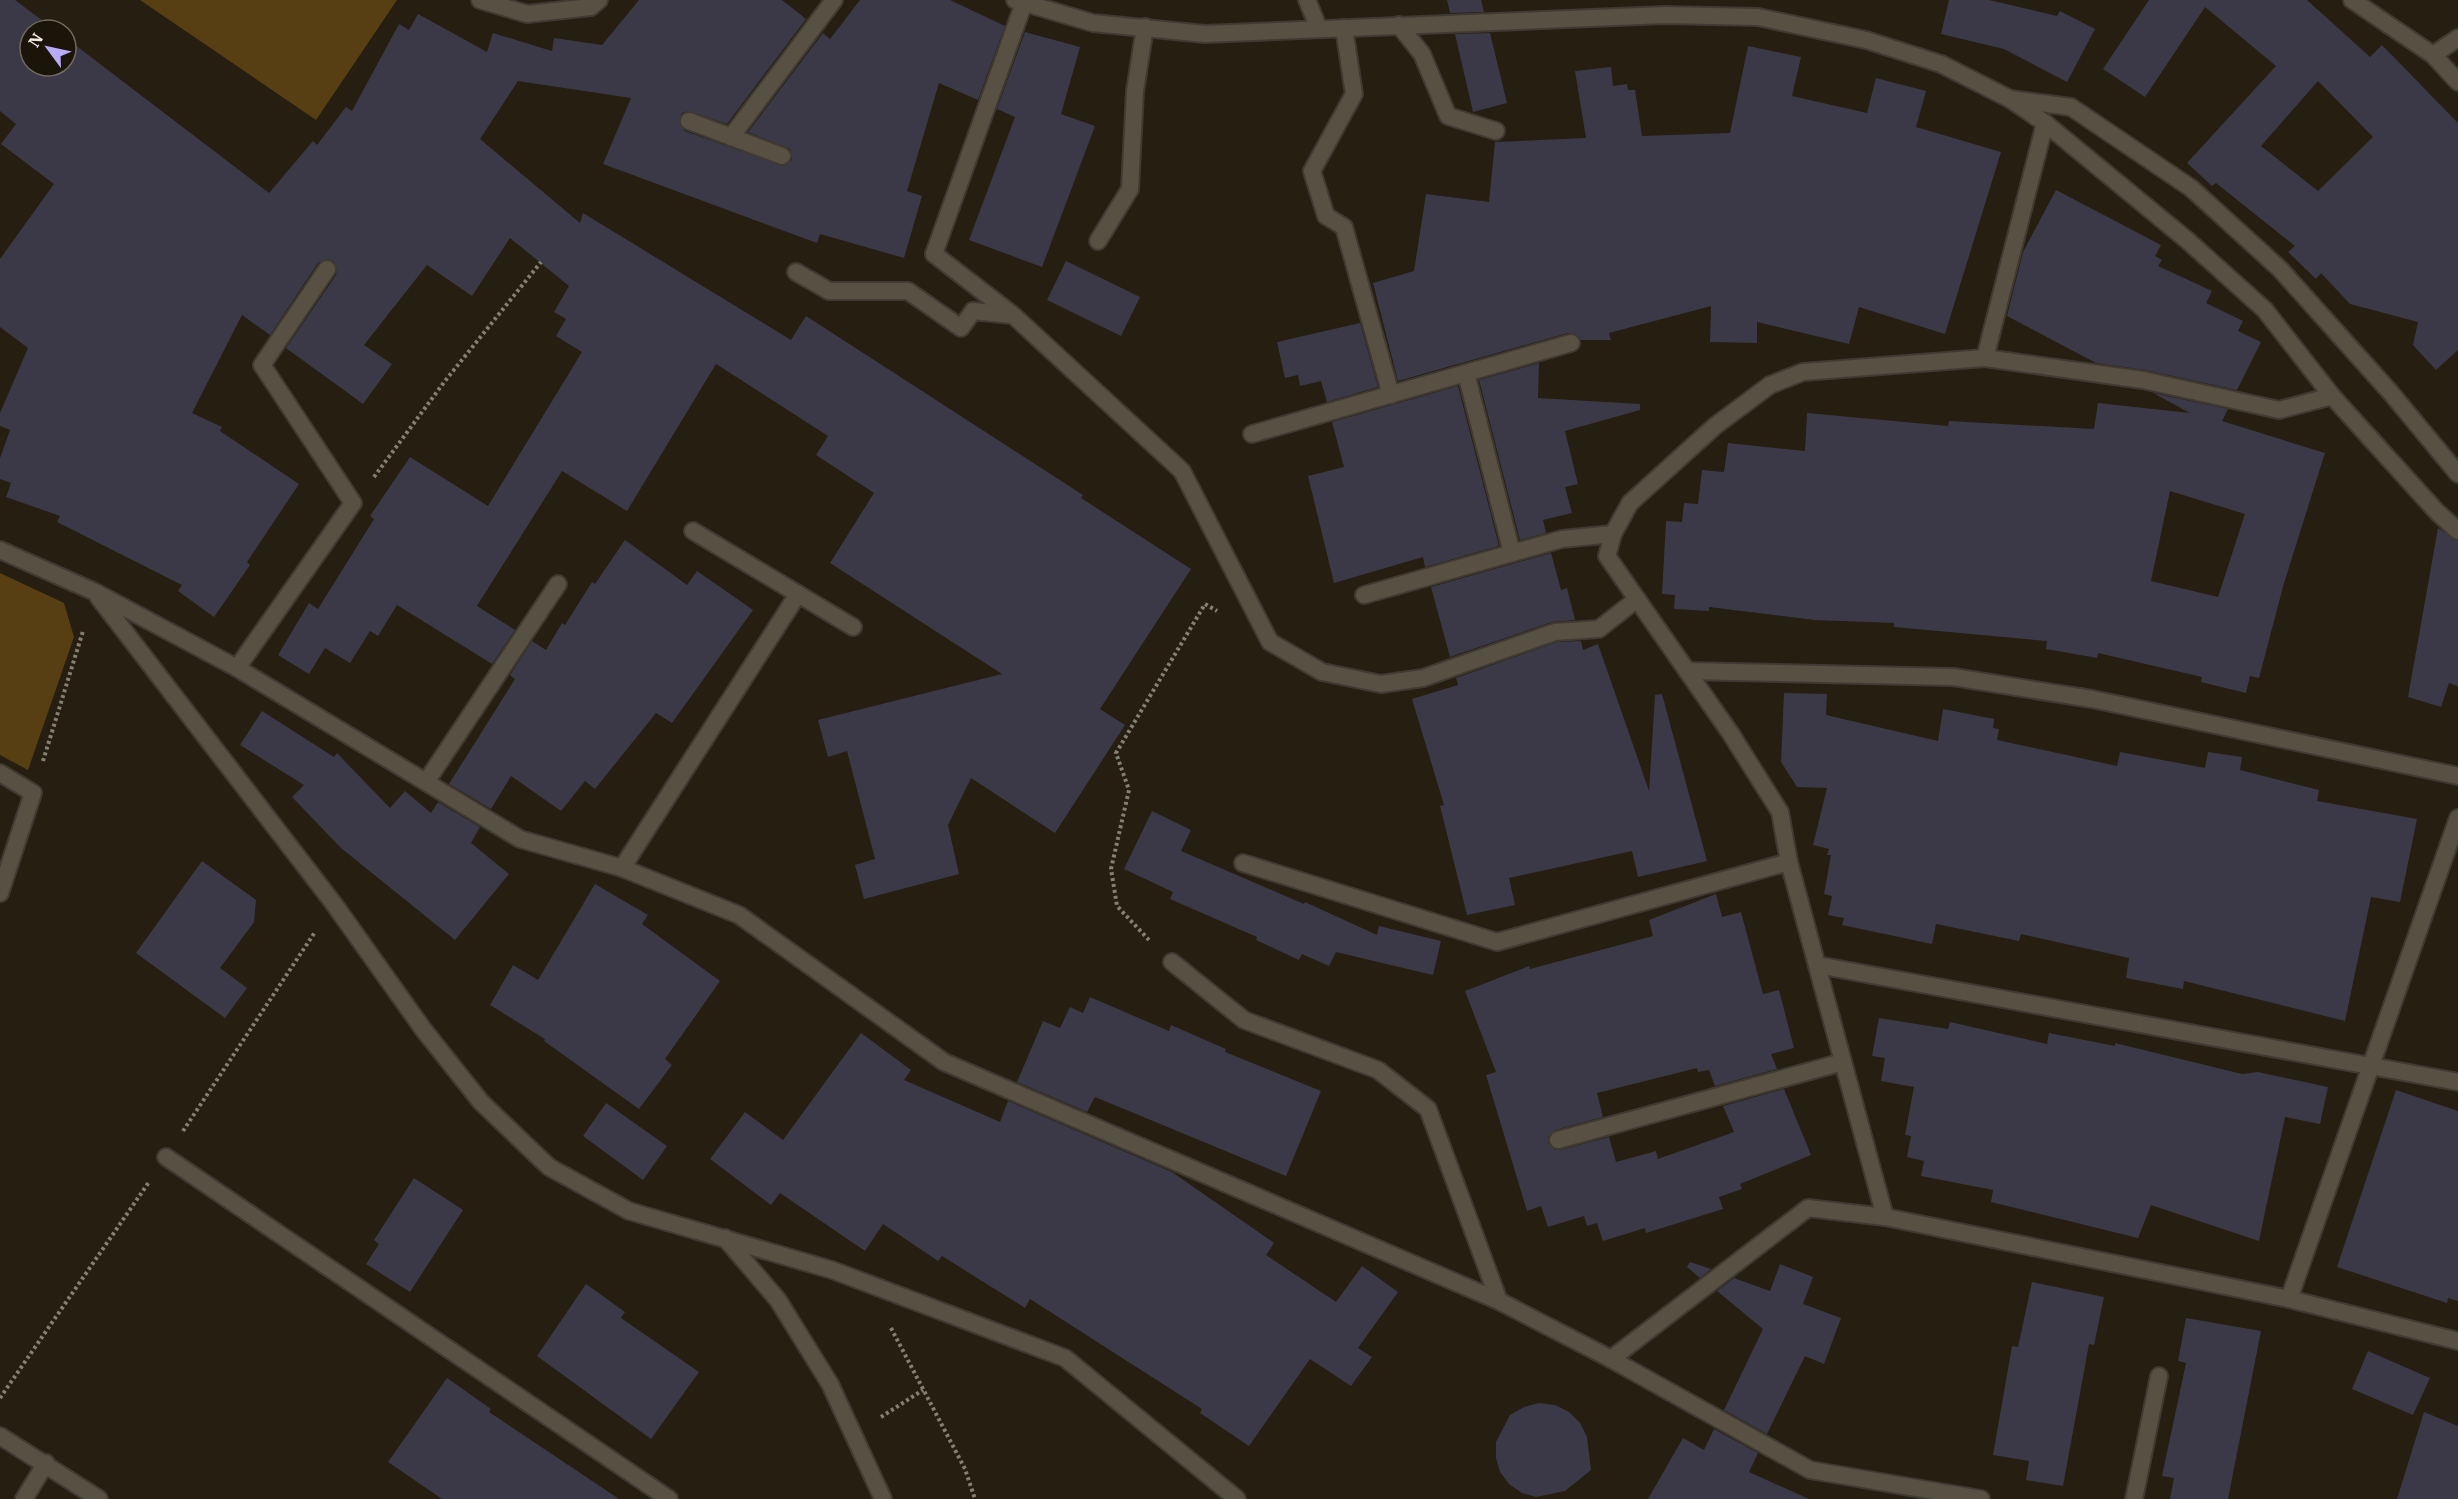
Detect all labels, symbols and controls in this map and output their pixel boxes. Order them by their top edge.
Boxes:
north arrow [18,18,78,78]
text: N [24,29,47,51]

